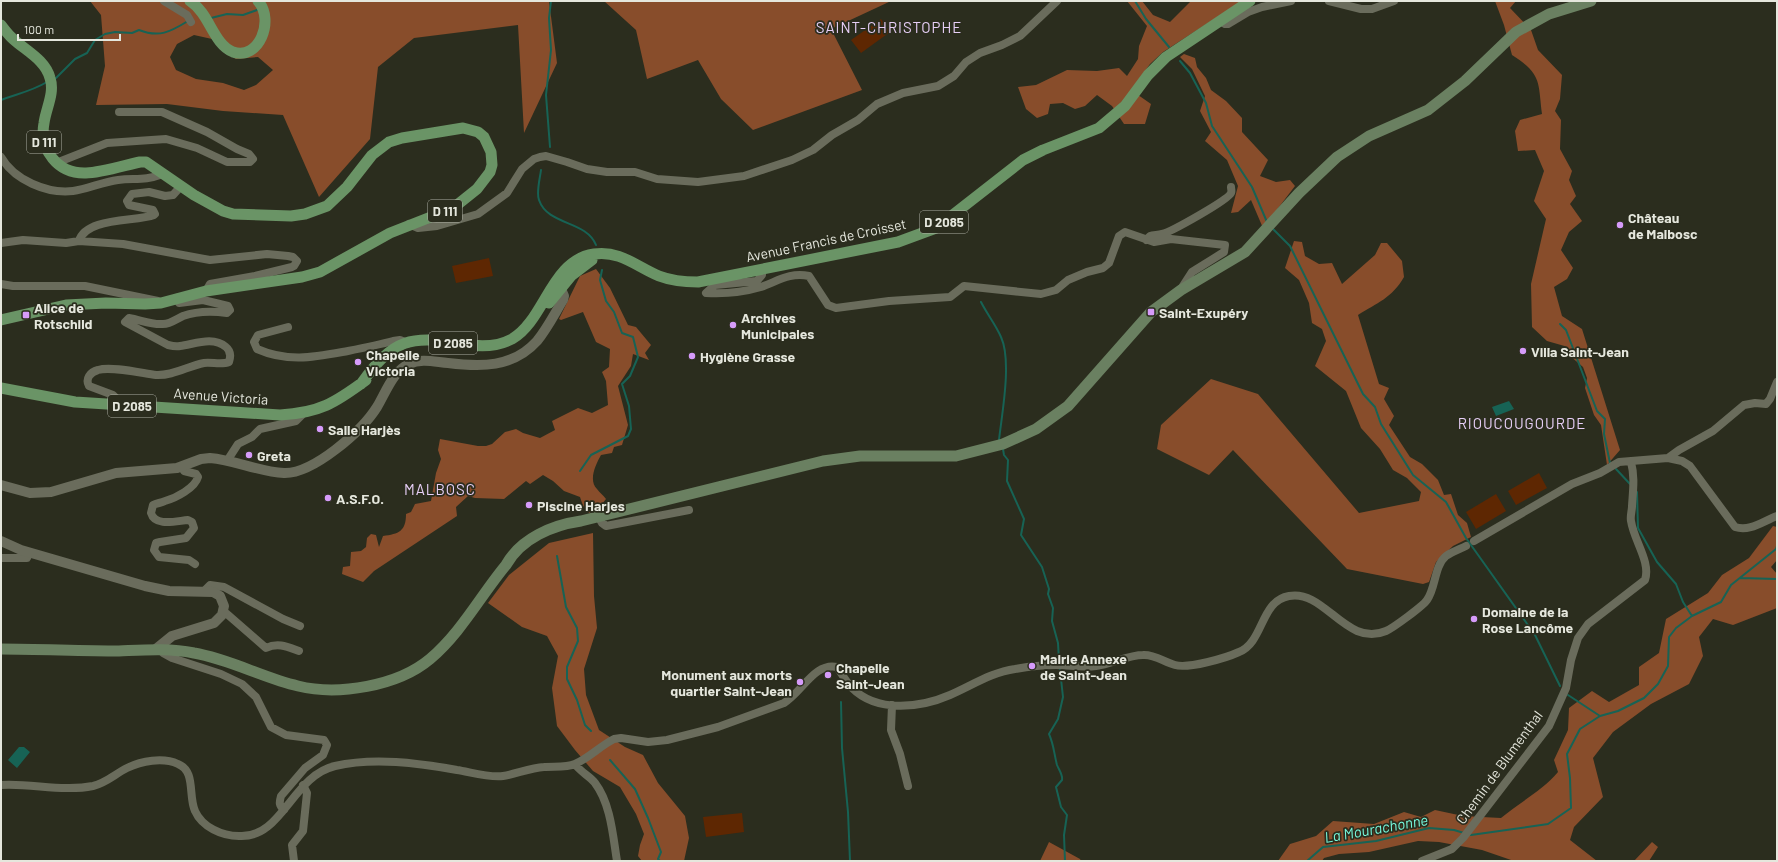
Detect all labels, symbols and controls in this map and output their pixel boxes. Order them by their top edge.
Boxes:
scale bar [18,16,120,42]
district label: SAINT-CHRISTOPHE [816,18,962,36]
text: 100 m [24,22,54,36]
road number: D 111 [27,131,61,153]
road number: D 111 [428,200,462,222]
place label: Château de Malbosc [1628,209,1698,242]
road number: D 2085 [920,211,968,233]
street label: Avenue Francis de Croisset [744,215,908,265]
marker: Château de Malbosc [1615,220,1625,230]
place label: Alice de Rotschild [34,299,93,332]
place label: Saint-Exupéry [1159,304,1248,321]
marker: Saint-Exupéry [1146,307,1156,317]
place label: Archives Municipales [741,309,814,342]
marker: Alice de Rotschild [21,310,31,320]
marker: Archives Municipales [728,320,738,330]
road number: D 2085 [429,332,477,354]
place label: Villa Saint-Jean [1531,343,1629,360]
place label: Chapelle Victoria [366,346,420,379]
marker: Villa Saint-Jean [1518,346,1528,356]
place label: Hygiène Grasse [700,348,796,365]
marker: Hygiène Grasse [687,351,697,361]
marker: Chapelle Victoria [353,357,363,367]
street label: Avenue Victoria [173,384,269,408]
road number: D 2085 [108,395,156,417]
district label: RIOUCOUGOURDE [1458,414,1586,432]
place label: Salle Harjès [328,421,401,438]
marker: Salle Harjès [315,424,325,434]
place label: Greta [257,447,291,464]
marker: Greta [244,450,254,460]
district label: MALBOSC [404,480,476,498]
place label: A.S.F.O. [336,490,384,507]
marker: A.S.F.O. [323,493,333,503]
place label: Piscine Harjes [537,497,625,514]
marker: Piscine Harjes [524,500,534,510]
place label: Domaine de la Rose Lancôme [1482,603,1574,636]
marker: Domaine de la Rose Lancôme [1469,614,1479,624]
place label: Mairie Annexe de Saint-Jean [1040,650,1127,683]
place label: Chapelle Saint-Jean [836,659,905,692]
marker: Mairie Annexe de Saint-Jean [1027,661,1037,671]
place label: Monument aux morts quartier Saint-Jean [661,666,792,699]
marker: Chapelle Saint-Jean [823,670,833,680]
marker: Monument aux morts quartier Saint-Jean [795,677,805,687]
street label: Chemin de Blumenthal [1452,707,1546,827]
water label: La Mourachonne [1323,810,1429,846]

